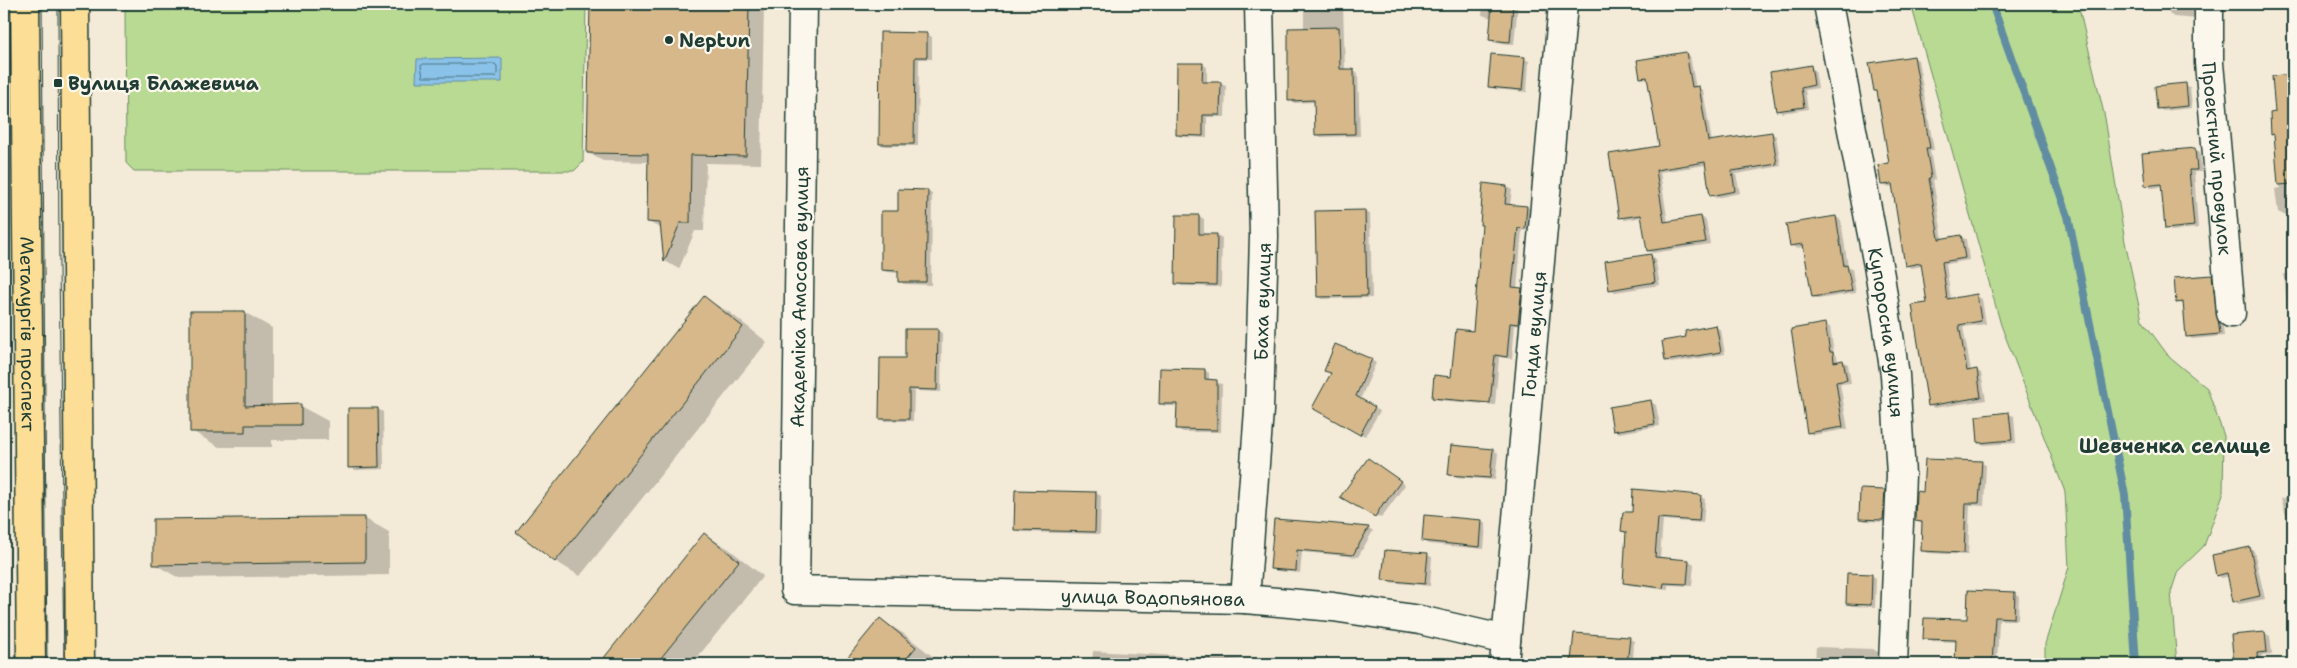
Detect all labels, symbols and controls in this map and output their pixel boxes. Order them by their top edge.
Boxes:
place label: Neptun [679,28,751,53]
marker: Neptun [663,34,675,46]
street label: Проектний провулок [2196,61,2238,256]
place label: Вулиця Блажевича [68,71,259,96]
marker: Вулиця Блажевича [52,77,64,89]
street label: Академіка Амосова вулиця [785,166,814,428]
street label: Металургів проспект [14,236,41,432]
street label: Баха вулиця [1248,242,1277,361]
street label: Купоросна вулиця [1862,246,1910,418]
street label: Гонди вулиця [1516,270,1552,399]
district label: Шевченка селище [2079,433,2271,459]
street label: улица Водопьянова [1060,583,1245,612]

